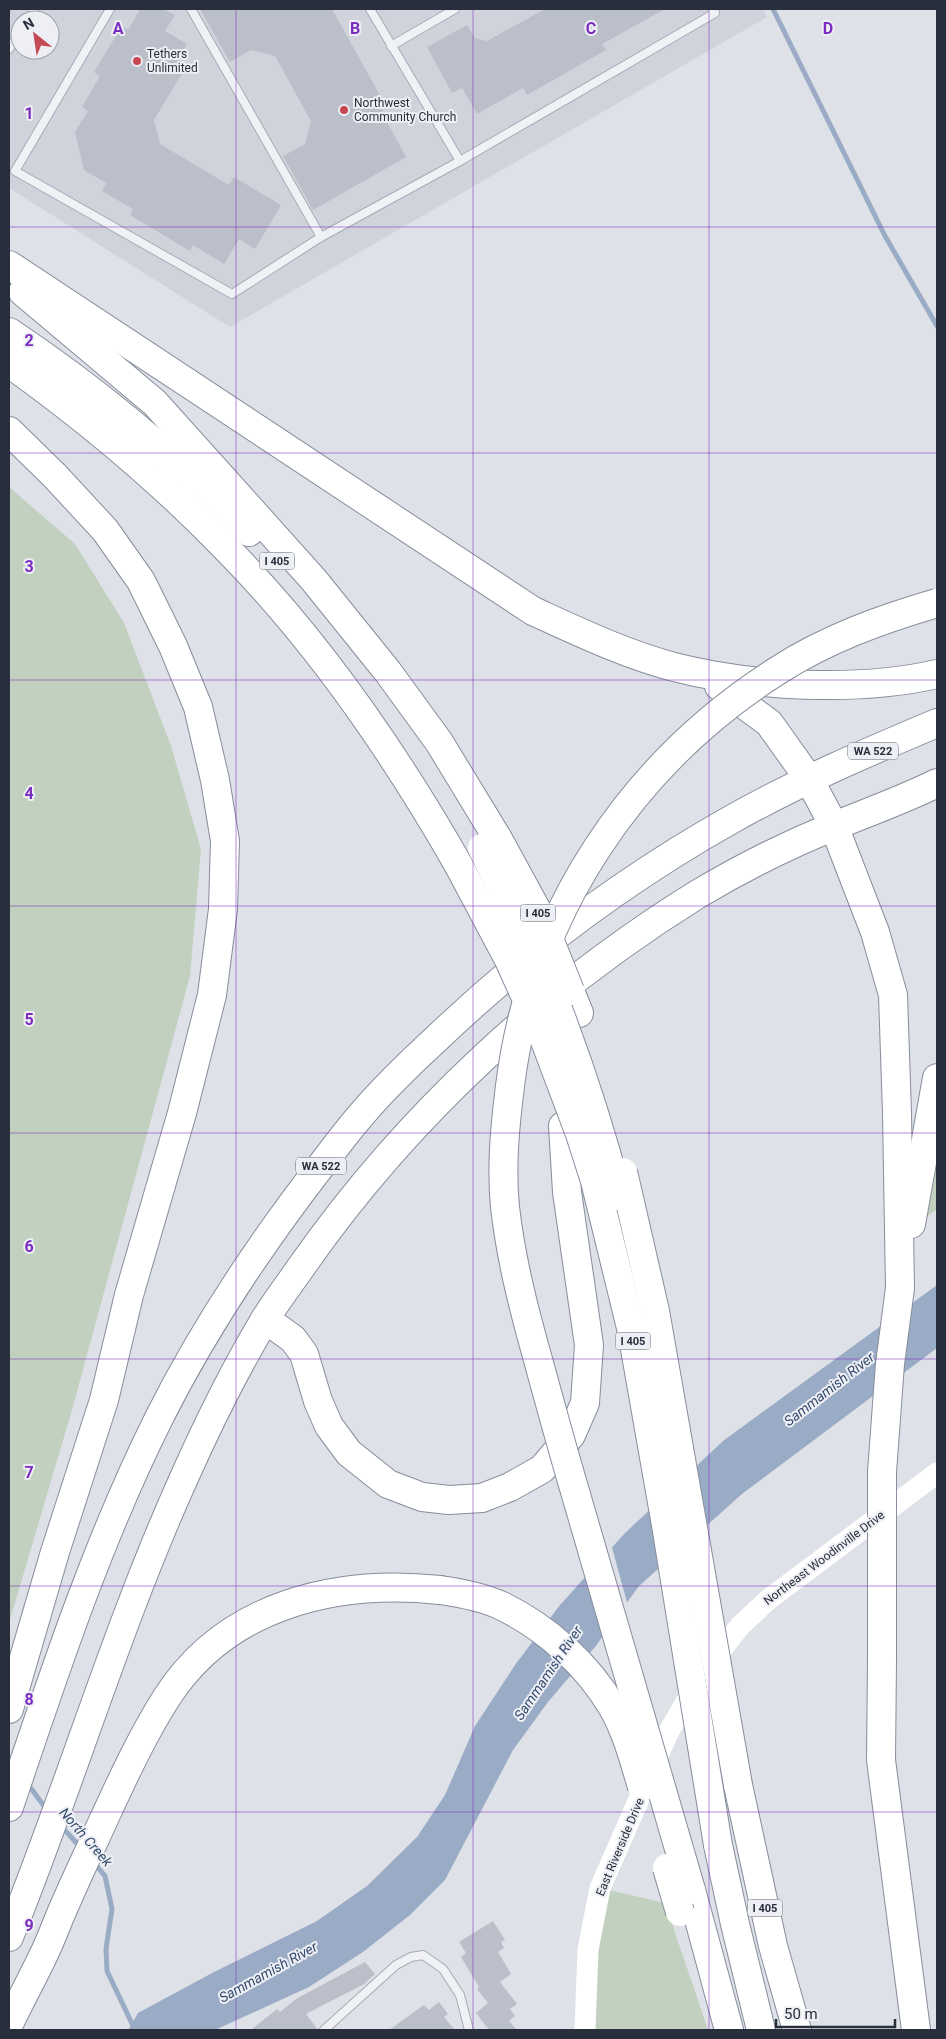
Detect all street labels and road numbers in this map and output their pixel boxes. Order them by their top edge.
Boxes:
road number: I 405 [260,552,294,570]
road number: WA 522 [848,742,898,759]
road number: I 405 [520,904,556,921]
road number: WA 522 [296,1158,346,1174]
road number: I 405 [616,1332,650,1350]
street label: Northeast Woodinville Drive [761,1508,887,1608]
street label: East Riverside Drive [593,1796,647,1898]
road number: I 405 [748,1900,782,1916]

